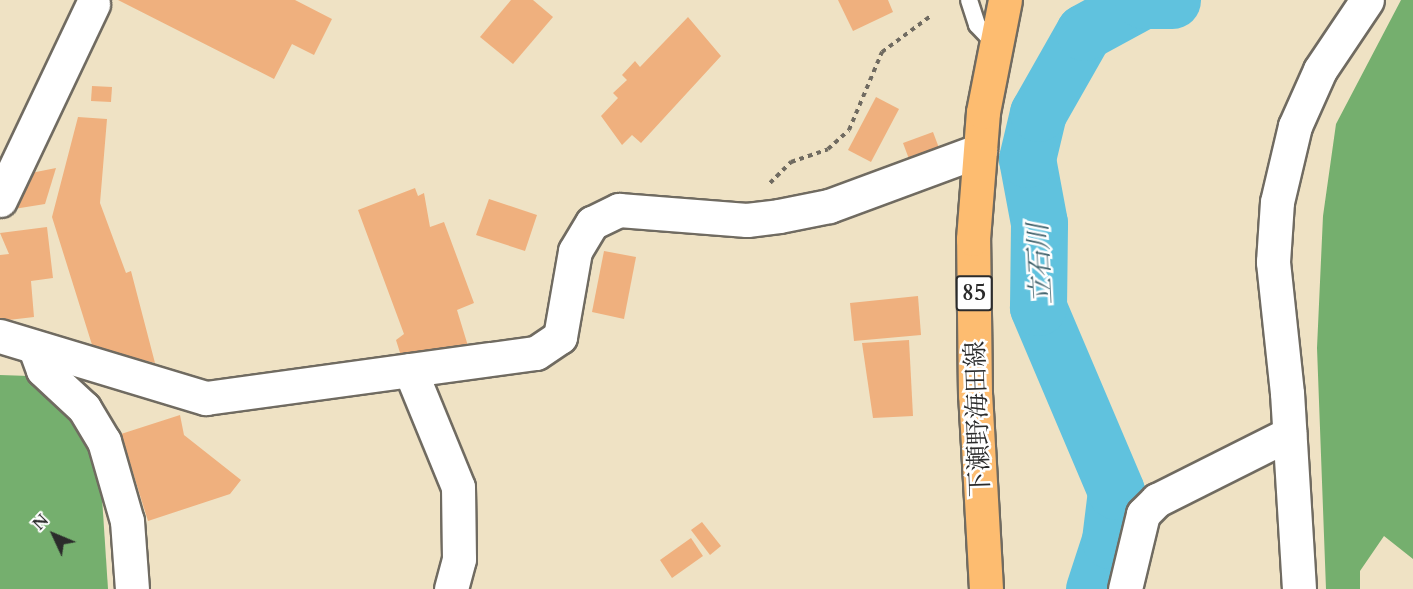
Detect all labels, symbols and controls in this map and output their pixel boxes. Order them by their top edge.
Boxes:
water label: 立石川 [1022,223,1058,305]
road number: 85 [954,272,994,314]
street label: 下瀬野海田線 [960,341,996,497]
north arrow [24,505,84,565]
text: N [28,510,54,535]

